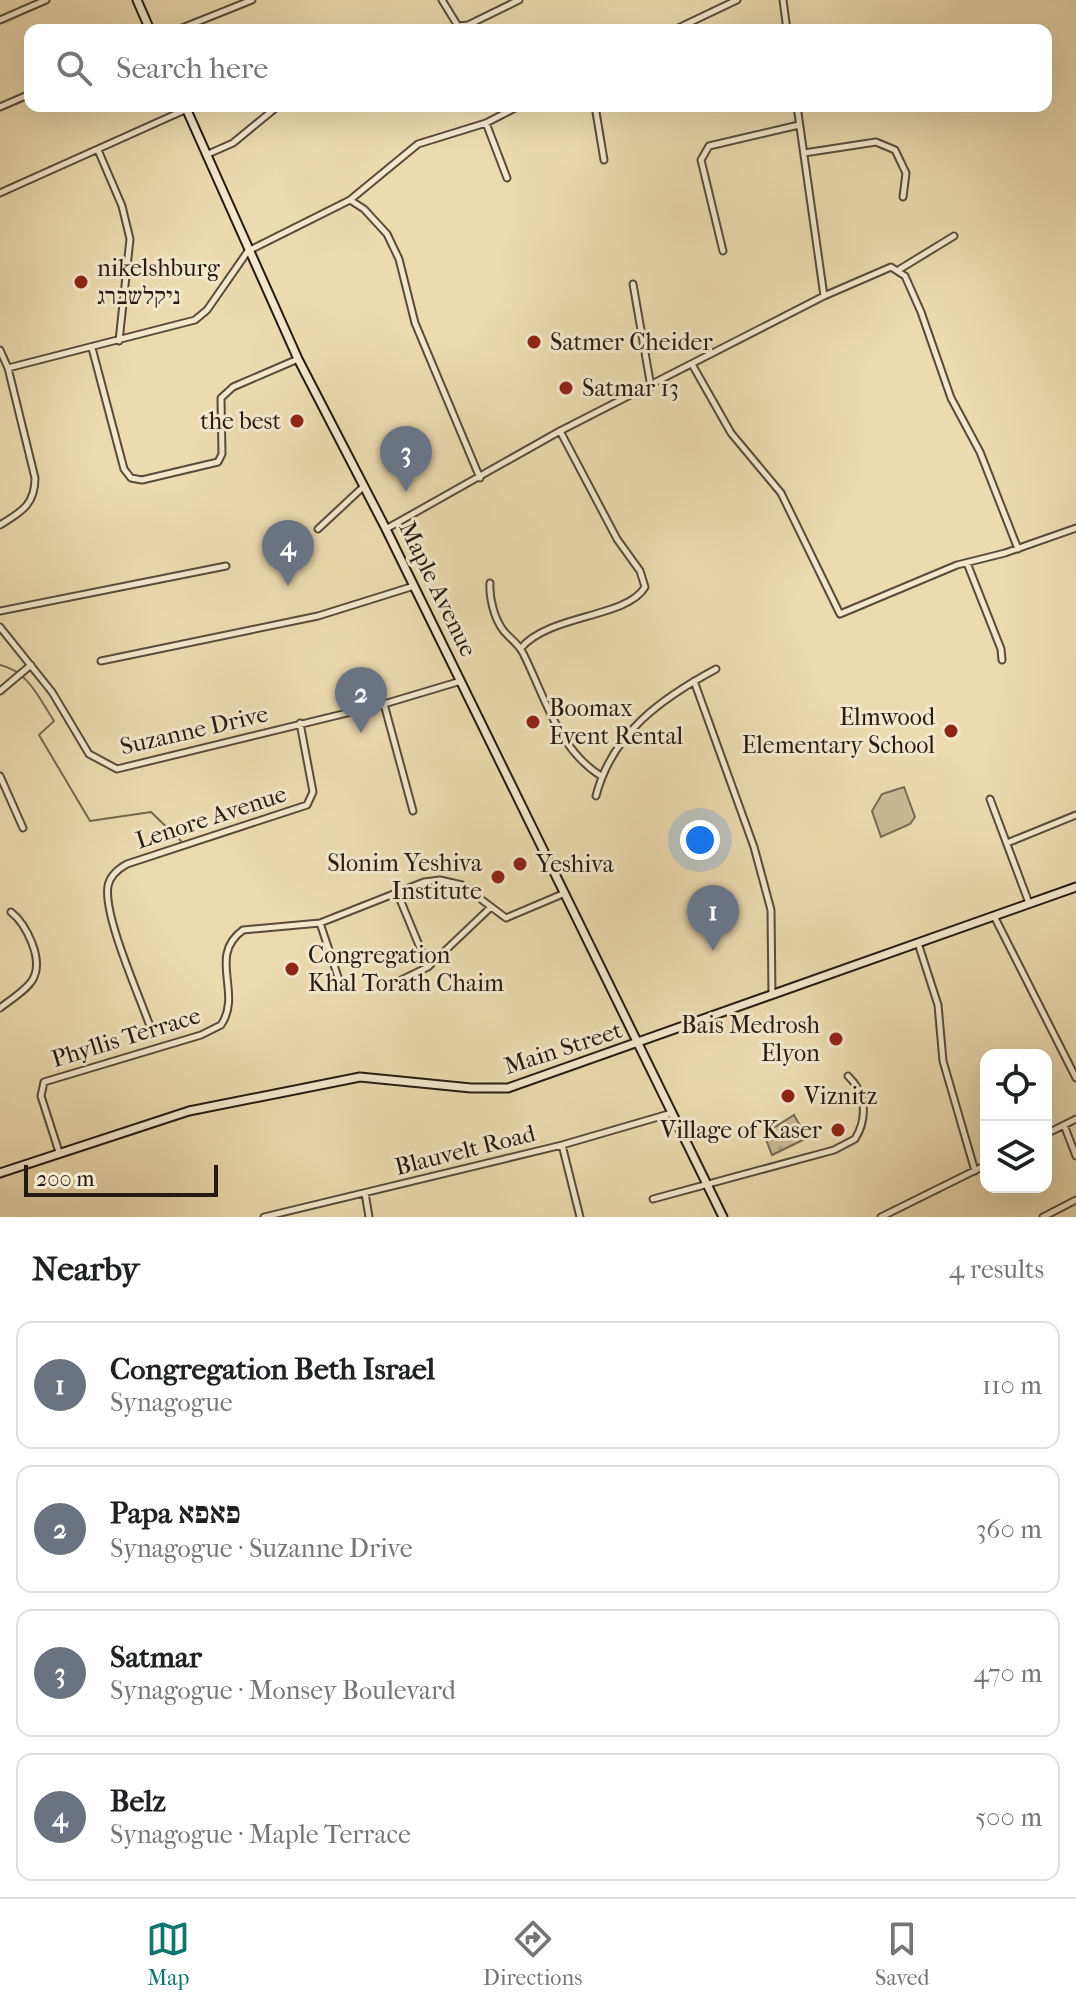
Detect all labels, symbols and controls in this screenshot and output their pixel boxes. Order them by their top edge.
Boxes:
search box [24,24,1052,112]
icon: search [52,46,96,90]
text: Search here [116,51,268,86]
place label: nikelshburg ניקלשברג [97,254,221,310]
marker: nikelshburg ניקלשברג [72,273,90,291]
place label: Satmer Cheider [550,328,713,356]
marker: Satmer Cheider [525,333,543,351]
place label: Satmar 13 [582,374,679,402]
marker: Satmar 13 [557,379,575,397]
place label: the best [200,407,281,435]
marker: the best [288,412,306,430]
pin: 3 [380,426,432,492]
street label: Maple Avenue [393,517,483,661]
pin: 4 [262,520,314,586]
pin: 2 [335,667,387,733]
place label: Boomax Event Rental [549,694,684,750]
street label: Suzanne Drive [117,699,271,761]
place label: Elmwood Elementary School [742,703,936,759]
marker: Boomax Event Rental [524,713,542,731]
marker: Elmwood Elementary School [942,722,960,740]
street label: Lenore Avenue [132,779,290,855]
your location [680,820,720,860]
place label: Slonim Yeshiva Institute [327,849,483,905]
place label: Yeshiva [535,850,615,878]
marker: Yeshiva [511,855,529,873]
marker: Slonim Yeshiva Institute [489,868,507,886]
pin: 1 [687,885,739,951]
place label: Congregation Khal Torath Chaim [308,941,504,997]
marker: Congregation Khal Torath Chaim [283,960,301,978]
street label: Phyllis Terrace [48,1001,204,1073]
place label: Bais Medrosh Elyon [681,1011,821,1067]
street label: Main Street [500,1016,626,1080]
marker: Bais Medrosh Elyon [827,1030,845,1048]
map controls [980,1049,1052,1193]
button: locate [980,1049,1052,1121]
place label: Viznitz [803,1082,878,1110]
marker: Viznitz [779,1087,797,1105]
place label: Village of Kaser [659,1116,823,1144]
street label: Blauvelt Road [392,1119,539,1181]
marker: Village of Kaser [829,1121,847,1139]
button: layers [980,1121,1052,1193]
scale bar [24,1161,218,1197]
text: 200 m [36,1166,95,1192]
text: Nearby [32,1249,139,1289]
text: 4 results [949,1254,1044,1285]
text: Congregation Beth Israel [110,1352,435,1387]
text: 1 [55,1370,65,1401]
text: 110 m [982,1370,1042,1401]
text: Synagogue [110,1387,233,1418]
text: Papa פאפא [110,1496,241,1531]
text: 2 [53,1514,67,1545]
text: 360 m [976,1514,1042,1545]
text: Synagogue · Suzanne Drive [110,1533,413,1564]
text: Satmar [110,1640,202,1675]
text: 3 [55,1658,65,1689]
text: 470 m [973,1658,1042,1689]
text: Synagogue · Monsey Boulevard [110,1675,456,1706]
text: Belz [110,1784,166,1819]
text: 4 [52,1802,68,1833]
text: 500 m [975,1802,1042,1833]
text: Synagogue · Maple Terrace [110,1819,411,1850]
tab: Map [146,1917,190,1991]
tab: Directions [483,1917,582,1991]
tab: Saved [875,1917,930,1991]

